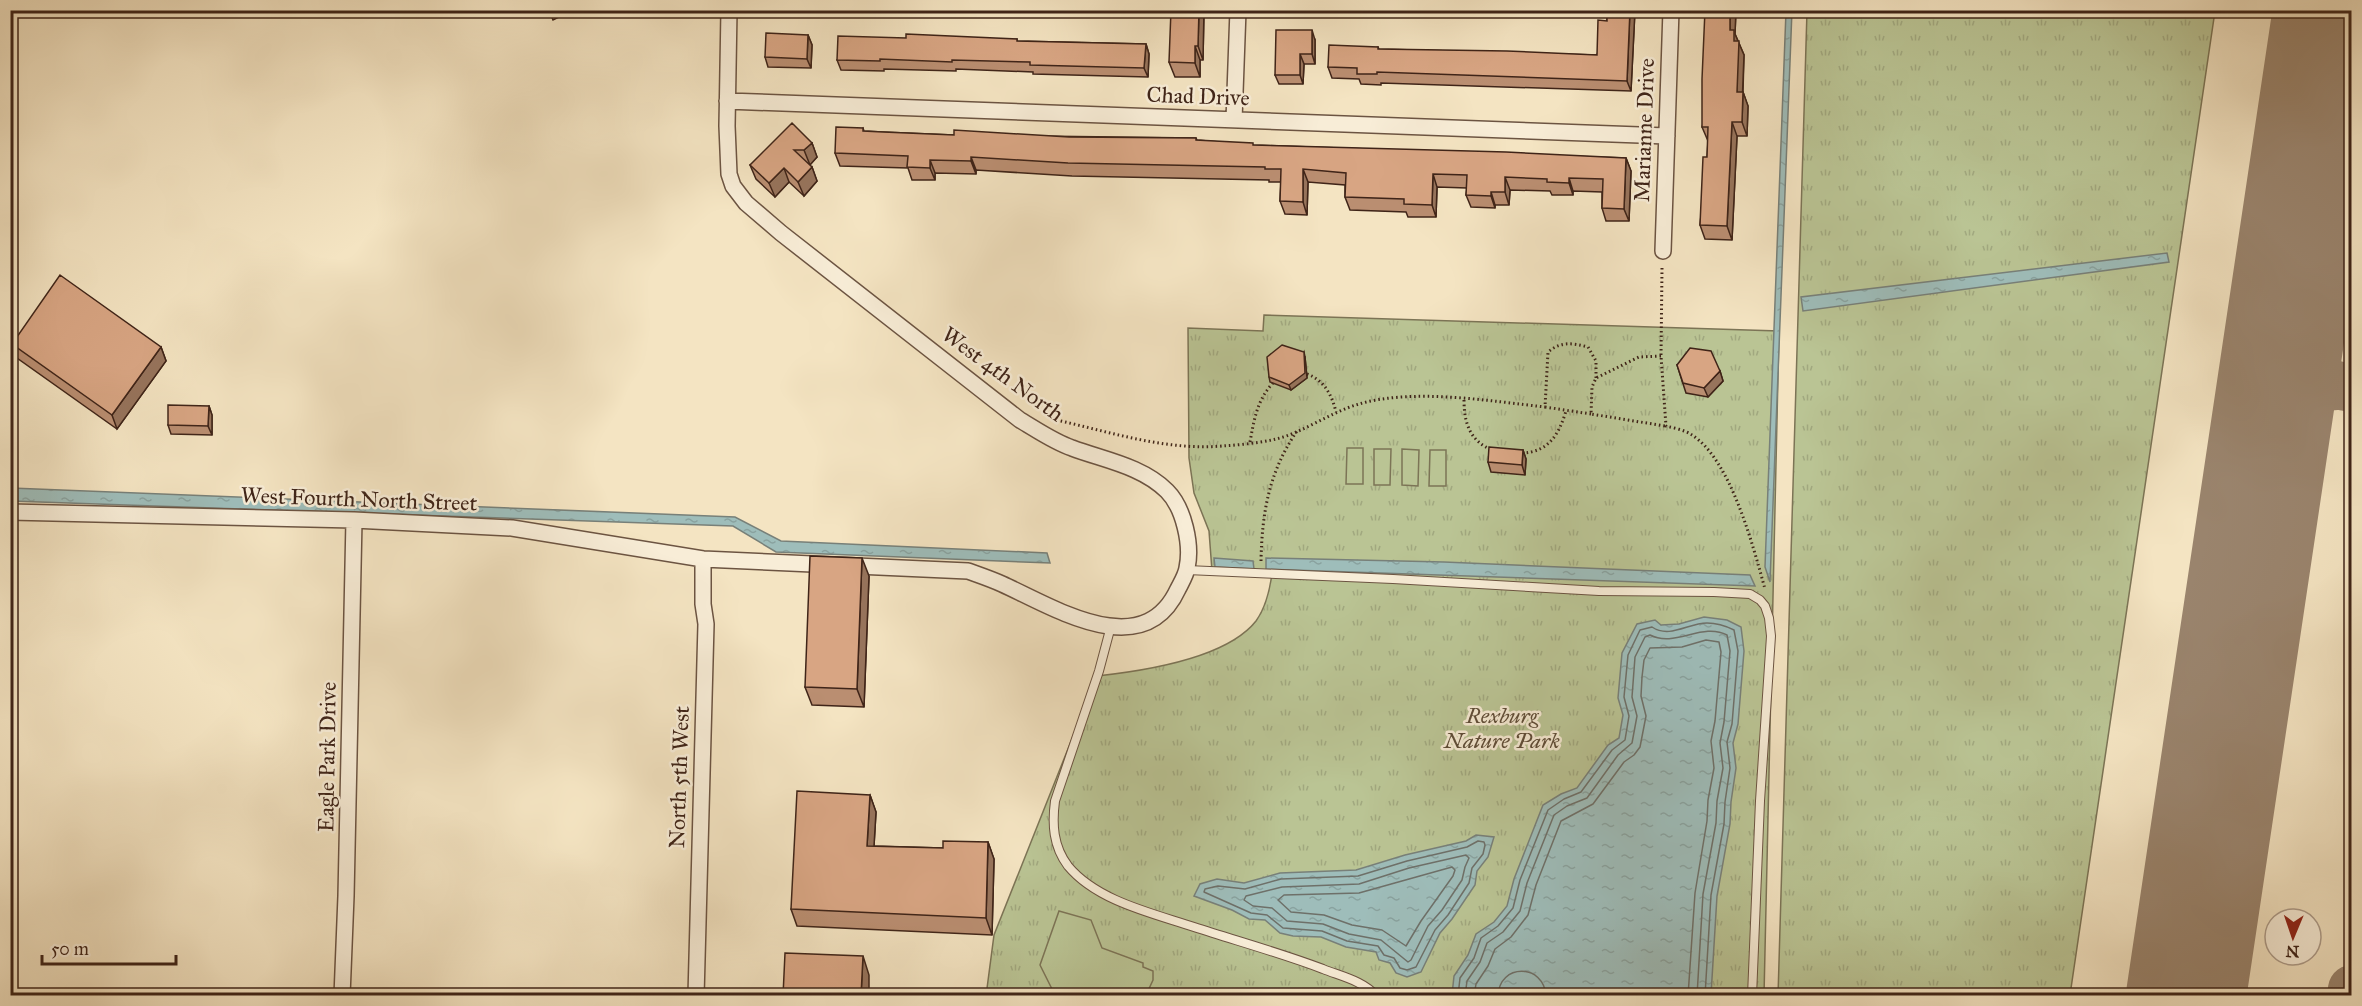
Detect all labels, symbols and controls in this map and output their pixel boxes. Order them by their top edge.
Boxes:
street label: Marianne Drive [1628,58,1660,202]
street label: Chad Drive [1146,81,1250,111]
street label: West 4th North [937,321,1069,427]
street label: West Fourth North Street [240,481,478,517]
street label: Eagle Park Drive [312,682,342,832]
park label: Rexburg Nature Park [1442,702,1560,754]
street label: North 5th West [663,705,695,849]
north arrow [2263,907,2323,967]
scale bar [42,928,176,966]
text: 50 m [51,938,89,960]
text: N [2285,942,2300,961]

